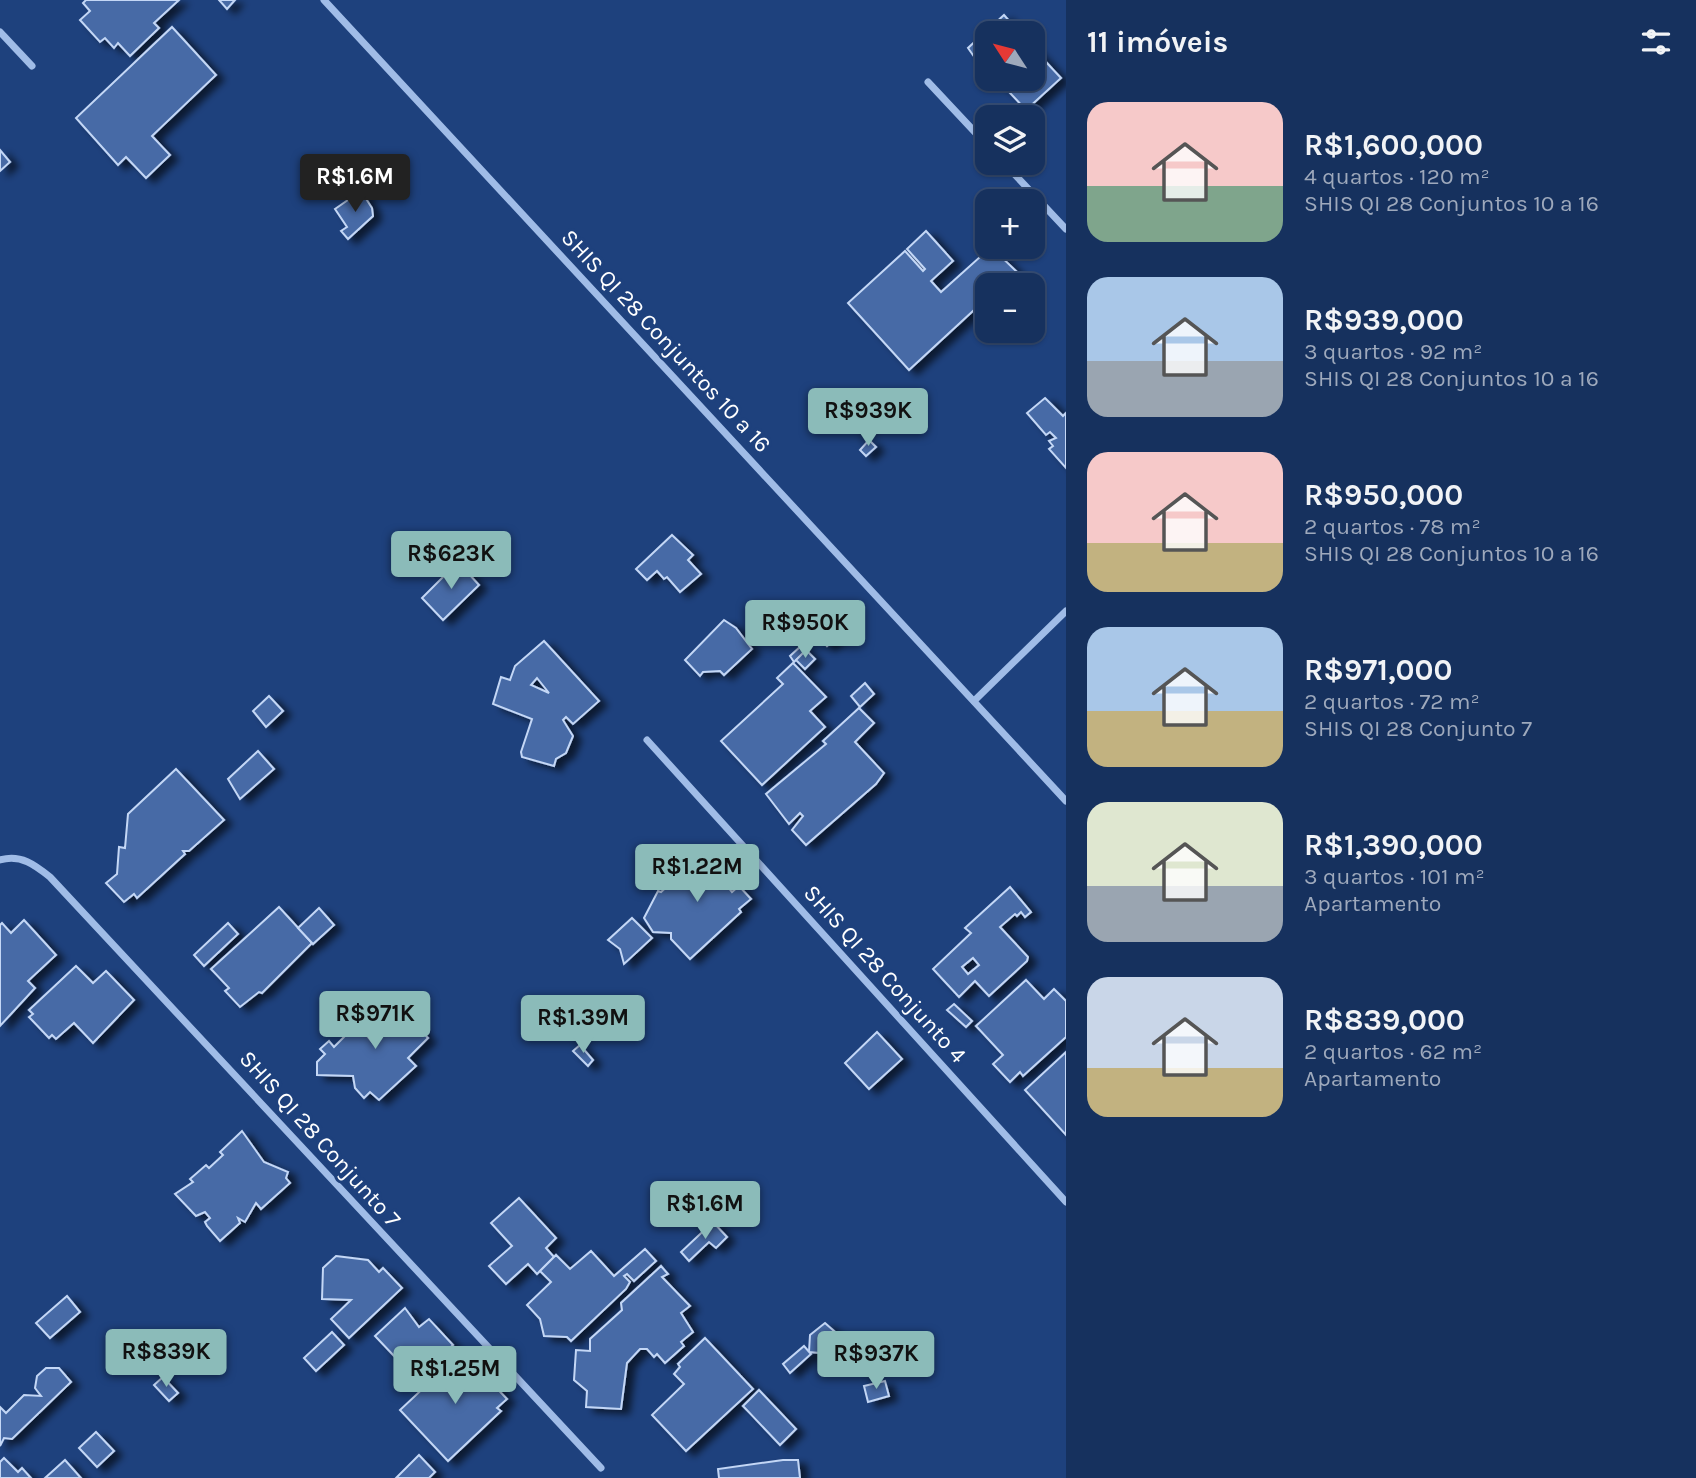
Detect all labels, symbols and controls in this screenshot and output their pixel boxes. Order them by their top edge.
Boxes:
north arrow [975,21,1045,91]
map controls [975,21,1045,343]
icon: filters [1637,23,1675,61]
text: 11 imóveis [1087,24,1228,60]
button: layers [975,105,1045,175]
text: R$1,600,000 [1304,127,1483,163]
icon: home [1143,130,1227,214]
pin: R$1.6M [298,154,412,214]
text: R$1.6M [316,163,394,190]
text: 4 quartos · 120 m² [1304,163,1490,190]
button: + [975,189,1045,259]
text: SHIS QI 28 Conjuntos 10 a 16 [1304,190,1599,217]
street label: SHIS QI 28 Conjuntos 10 a 16 [556,224,776,458]
button: − [975,273,1045,343]
text: R$939,000 [1304,302,1464,338]
icon: home [1143,305,1227,389]
text: 3 quartos · 92 m² [1304,338,1483,365]
text: SHIS QI 28 Conjuntos 10 a 16 [1304,365,1599,392]
pin: R$939K [811,388,925,448]
text: R$939K [824,397,912,424]
text: R$950,000 [1304,477,1463,513]
icon: home [1143,480,1227,564]
text: 2 quartos · 78 m² [1304,513,1481,540]
pin: R$623K [394,532,508,591]
text: R$623K [407,540,495,567]
text: SHIS QI 28 Conjuntos 10 a 16 [1304,540,1599,567]
pin: R$950K [748,600,862,660]
text: R$950K [761,609,849,636]
text: R$971,000 [1304,652,1452,688]
icon: home [1143,655,1227,739]
text: 2 quartos · 72 m² [1304,688,1480,715]
text: SHIS QI 28 Conjunto 7 [1304,715,1532,742]
text: R$1,390,000 [1304,827,1483,863]
icon: home [1143,830,1227,914]
pin: R$1.22M [632,844,762,904]
text: R$1.22M [651,853,743,880]
text: 3 quartos · 101 m² [1304,863,1485,890]
street label: SHIS QI 28 Conjunto 4 [798,880,972,1069]
text: Apartamento [1304,890,1441,917]
pin: R$971K [318,992,432,1051]
pin: R$1.39M [518,996,648,1055]
text: R$971K [335,1000,415,1027]
text: R$839,000 [1304,1002,1465,1038]
text: R$1.39M [537,1004,629,1031]
icon: home [1143,1005,1227,1089]
text: 2 quartos · 62 m² [1304,1038,1482,1065]
street label: SHIS QI 28 Conjunto 7 [234,1045,406,1233]
text: Apartamento [1304,1065,1441,1092]
pin: R$1.6M [648,1182,762,1241]
text: R$1.6M [666,1190,744,1217]
pin: R$839K [109,1330,223,1389]
pin: R$937K [819,1332,933,1391]
text: R$839K [122,1338,210,1365]
text: R$937K [833,1340,919,1367]
pin: R$1.25M [390,1346,520,1406]
text: R$1.25M [409,1355,501,1382]

